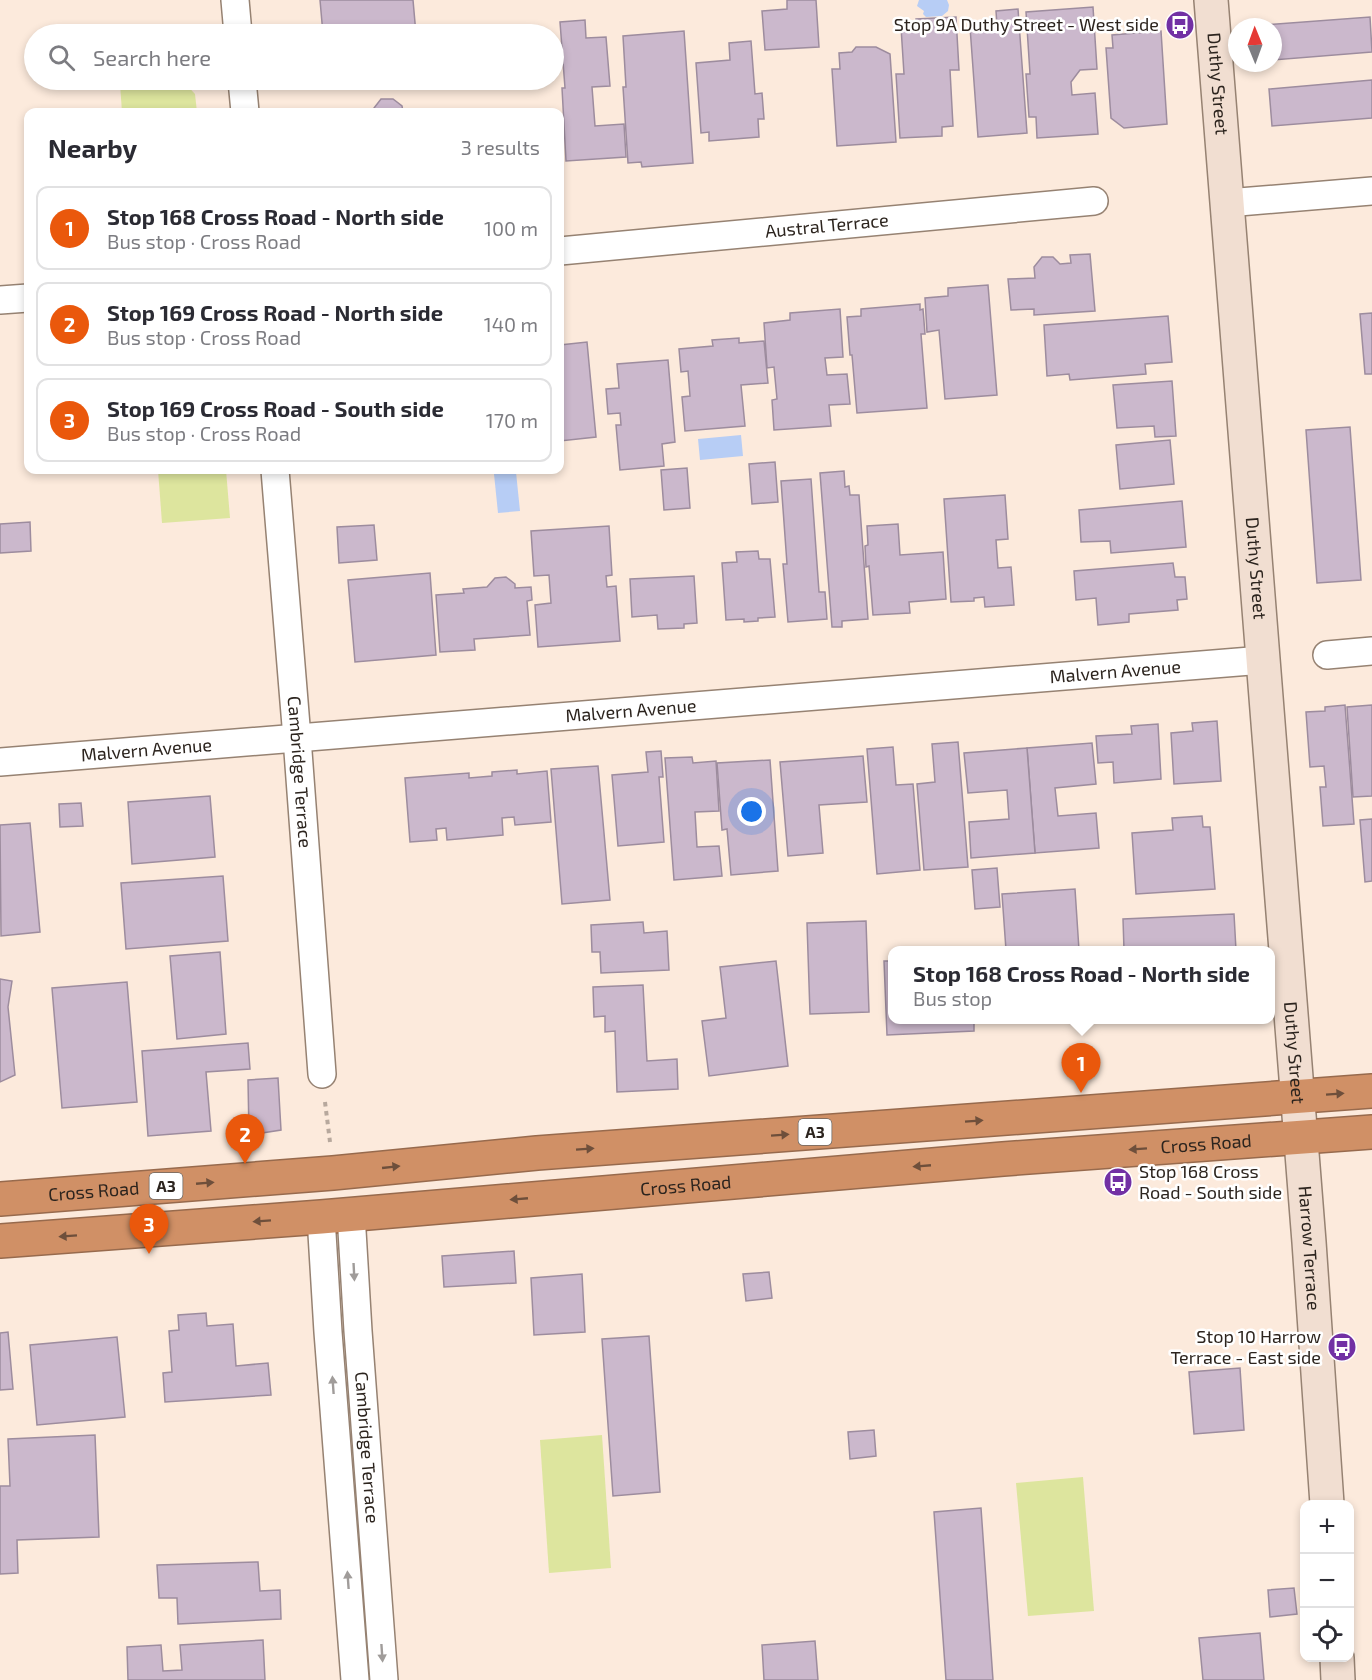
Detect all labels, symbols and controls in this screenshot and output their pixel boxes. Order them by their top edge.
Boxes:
bus stop icon: Stop 9A Duthy Street - West side [1164,9,1196,41]
place label: Stop 9A Duthy Street - West side [894,13,1159,35]
north arrow [1228,18,1282,72]
search box [24,24,564,90]
street label: Duthy Street [1204,32,1234,136]
icon: search [45,41,78,74]
text: Search here [93,44,211,70]
text: Nearby [48,132,137,163]
text: 3 results [461,135,540,159]
text: Stop 168 Cross Road - North side [107,203,444,229]
street label: Austral Terrace [764,208,889,242]
text: 1 [65,216,74,240]
text: 100 m [484,216,538,240]
text: Bus stop · Cross Road [107,229,301,253]
text: Stop 169 Cross Road - North side [107,299,443,325]
text: 2 [64,312,75,336]
text: 140 m [484,312,538,336]
text: Bus stop · Cross Road [107,325,301,349]
text: Stop 169 Cross Road - South side [107,395,444,421]
text: 3 [64,408,75,432]
text: 170 m [486,408,538,432]
text: Bus stop · Cross Road [107,421,301,445]
street label: Duthy Street [1242,516,1272,620]
street label: Malvern Avenue [1049,655,1182,687]
street label: Malvern Avenue [564,694,697,726]
street label: Cambridge Terrace [284,695,317,849]
street label: Malvern Avenue [80,733,213,765]
your location [737,797,766,826]
popup [888,946,1275,1024]
text: Stop 168 Cross Road - North side [913,960,1250,986]
text: Bus stop [913,986,992,1010]
street label: Duthy Street [1280,1001,1310,1105]
pin: 1 [1062,1044,1100,1093]
one-way arrow [1325,1089,1344,1099]
pin: 2 [226,1114,264,1164]
one-way arrow [965,1116,984,1125]
road number: A3 [798,1119,832,1145]
street label: Cross Road [1160,1129,1252,1157]
one-way arrow [770,1130,789,1140]
one-way arrow [576,1144,595,1154]
one-way arrow [1128,1145,1147,1154]
place label: Stop 168 Cross Road - South side [1139,1160,1282,1203]
one-way arrow [913,1161,932,1171]
one-way arrow [382,1162,401,1172]
bus stop icon: Stop 168 Cross Road - South side [1102,1166,1134,1198]
street label: Cross Road [639,1170,732,1200]
road number: A3 [150,1173,182,1199]
street label: Cross Road [47,1176,140,1205]
one-way arrow [195,1178,214,1188]
street label: Harrow Terrace [1295,1185,1326,1311]
one-way arrow [509,1194,528,1204]
pin: 3 [130,1204,168,1254]
one-way arrow [253,1216,272,1226]
one-way arrow [58,1231,77,1241]
one-way arrow [350,1263,359,1282]
place label: Stop 10 Harrow Terrace - East side [1171,1325,1321,1368]
bus stop icon: Stop 10 Harrow Terrace - East side [1326,1331,1358,1363]
street label: Cambridge Terrace [351,1371,384,1524]
one-way arrow [328,1376,338,1395]
map controls [1300,1500,1354,1662]
button: + [1300,1500,1354,1554]
button: − [1300,1554,1354,1608]
one-way arrow [343,1570,352,1589]
button: locate [1300,1608,1354,1662]
one-way arrow [377,1644,387,1663]

